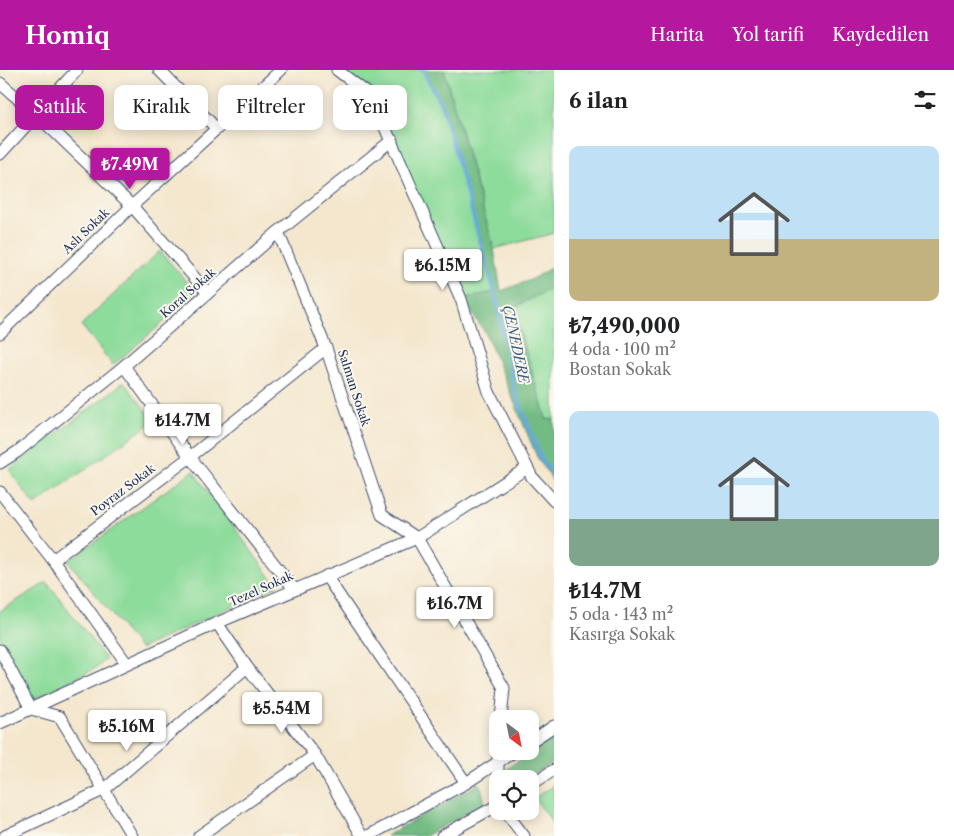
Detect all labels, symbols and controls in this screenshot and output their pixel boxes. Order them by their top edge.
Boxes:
text: Homiq [25,21,110,50]
text: Harita [650,24,704,46]
text: Yol tarifi [732,24,804,46]
text: Kaydedilen [832,24,929,46]
chip: Satılık [15,85,104,130]
chip: Kiralık [114,85,208,130]
chip: Filtreler [218,85,323,130]
chip: Yeni [333,85,407,130]
icon: filters [911,86,939,114]
text: 6 ilan [569,88,628,113]
pin: ₺7.49M [89,148,171,190]
text: ₺7.49M [101,154,159,174]
icon: home [709,179,799,269]
street label: Aslı Sokak [58,204,113,257]
pin: ₺6.15M [402,248,484,291]
text: ₺6.15M [415,255,471,275]
street label: Koral Sokak [157,264,219,321]
water label: ÇENEDERE [499,303,533,386]
text: ₺7,490,000 [569,313,680,338]
text: 4 oda · 100 m² [569,339,676,359]
street label: Salman Sokak [335,348,374,429]
text: Bostan Sokak [569,359,671,379]
pin: ₺14.7M [142,404,224,446]
text: ₺14.7M [155,410,211,430]
icon: home [709,444,799,534]
street label: Poyraz Sokak [88,460,159,519]
street label: Tezel Sokak [226,567,296,609]
text: ₺14.7M [569,578,642,603]
pin: ₺16.7M [414,586,496,629]
text: ₺16.7M [427,593,483,613]
text: 5 oda · 143 m² [569,604,673,624]
text: Kasırga Sokak [569,624,675,644]
pin: ₺5.54M [241,692,323,734]
text: ₺5.54M [253,698,311,718]
pin: ₺5.16M [86,710,168,752]
north arrow [489,710,539,760]
map controls [489,710,539,820]
text: ₺5.16M [99,716,155,736]
button: locate [489,770,539,820]

